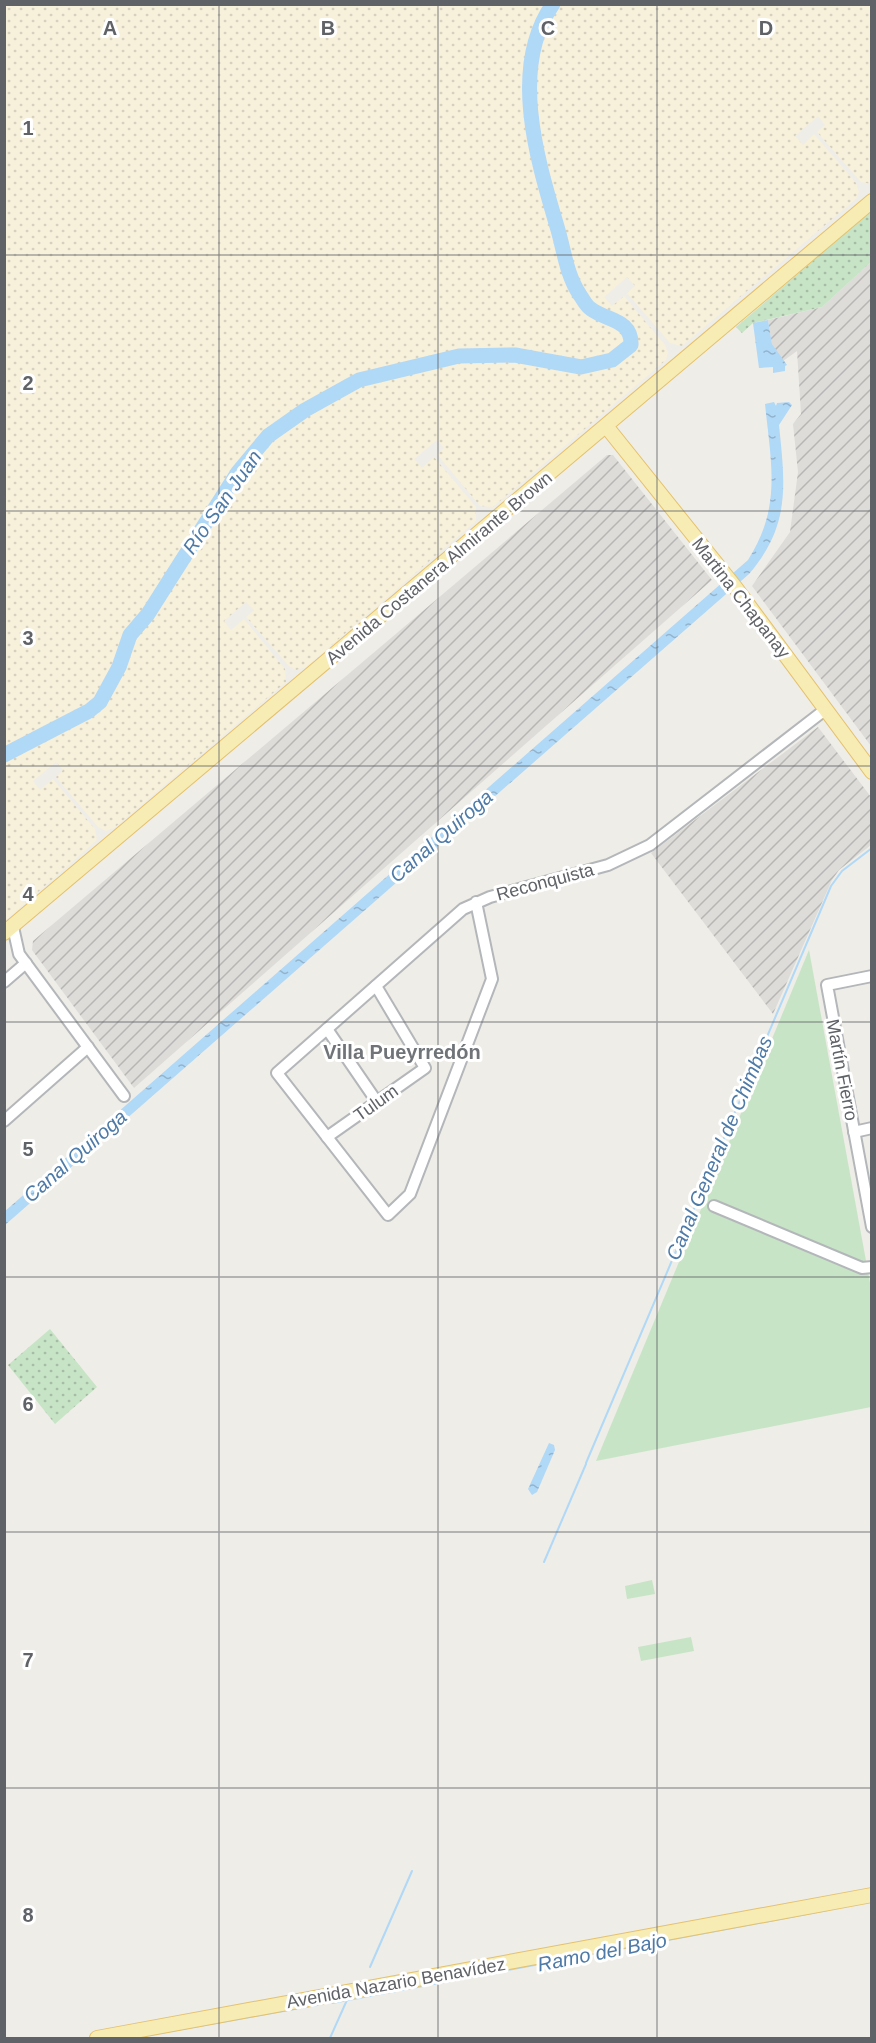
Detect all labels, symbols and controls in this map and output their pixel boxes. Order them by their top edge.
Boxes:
text: A [103,17,117,39]
text: B [321,17,335,39]
text: C [541,17,555,39]
text: D [759,17,773,39]
text: 1 [22,117,34,139]
text: 2 [22,372,34,394]
water label: Río San Juan [178,446,266,558]
street label: Avenida Costanera Almirante Brown [322,468,556,668]
street label: Martina Chapanay [688,534,794,662]
text: 3 [22,627,34,649]
water label: Canal Quiroga [385,785,497,887]
street label: Reconquista [494,859,597,905]
text: 4 [22,883,34,905]
street label: Martín Fierro [822,1018,862,1122]
water label: Canal General de Chimbas [662,1033,776,1263]
district label: Villa Pueyrredón [323,1041,481,1063]
street label: Tulum [350,1081,402,1125]
water label: Canal Quiroga [19,1105,131,1207]
text: 5 [22,1138,34,1160]
text: 6 [22,1393,34,1415]
text: 7 [22,1649,34,1671]
text: 8 [22,1904,34,1926]
water label: Ramo del Bajo [536,1929,668,1975]
street label: Avenida Nazario Benavídez [285,1954,507,2012]

